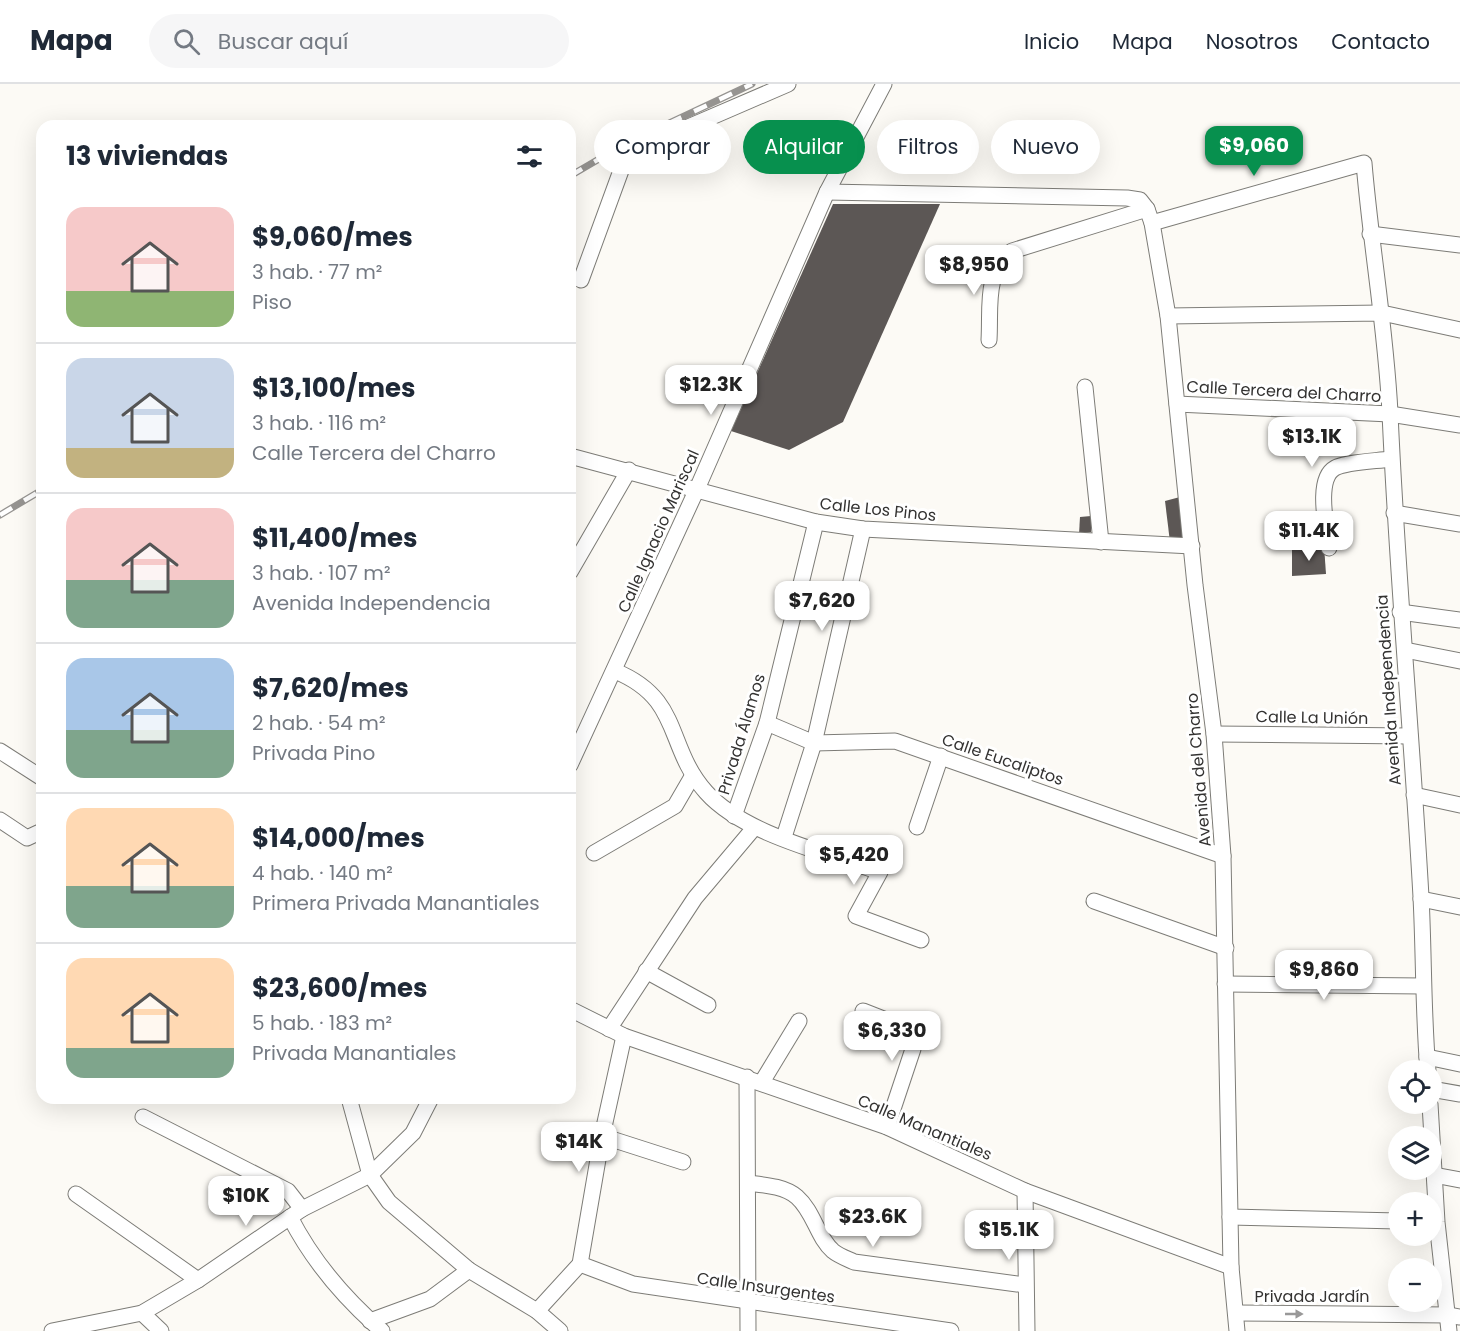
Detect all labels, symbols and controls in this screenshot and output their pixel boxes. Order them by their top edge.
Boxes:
search box [149,14,569,68]
text: Mapa [30,21,113,60]
icon: search [170,25,203,58]
text: Buscar aquí [218,26,348,57]
text: Inicio [1024,27,1079,56]
text: Mapa [1112,27,1173,56]
text: Nosotros [1206,27,1298,56]
text: Contacto [1331,27,1430,56]
chip: Comprar [594,120,731,174]
chip: Alquilar [743,120,865,174]
chip: Filtros [877,120,979,174]
chip: Nuevo [991,120,1100,174]
pin: $9,060 [1205,126,1303,177]
text: $9,060 [1219,131,1289,159]
text: 13 viviendas [66,138,228,174]
icon: filters [513,140,546,173]
text: $9,060/mes [252,219,413,255]
icon: home [114,231,186,303]
pin: $8,950 [925,245,1023,296]
text: $8,950 [939,250,1009,278]
text: 3 hab. · 77 m² [252,258,382,286]
text: Piso [252,288,292,316]
pin: $12.3K [662,365,760,416]
text: $13,100/mes [252,370,416,406]
text: $12.3K [679,370,743,398]
street label: Calle Tercera del Charro [1186,375,1382,408]
icon: home [114,382,186,454]
text: 3 hab. · 116 m² [252,409,386,437]
pin: $13.1K [1263,417,1361,468]
text: $13.1K [1282,422,1342,450]
text: Calle Tercera del Charro [252,439,496,467]
street label: Calle Ignacio Mariscal [612,446,705,617]
street label: Calle Los Pinos [819,492,937,527]
pin: $11.4K [1260,511,1358,562]
text: $11.4K [1278,516,1340,544]
text: $11,400/mes [252,520,417,556]
icon: home [114,532,186,604]
text: 3 hab. · 107 m² [252,559,391,587]
pin: $7,620 [773,581,871,632]
text: $7,620 [789,586,855,614]
text: Avenida Independencia [252,589,491,617]
street label: Avenida Independencia [1370,594,1407,786]
text: $7,620/mes [252,670,409,706]
street label: Privada Álamos [712,671,771,798]
icon: home [114,682,186,754]
street label: Avenida del Charro [1180,692,1217,848]
street label: Calle La Unión [1255,705,1369,730]
text: 2 hab. · 54 m² [252,709,385,737]
street label: Calle Eucaliptos [939,728,1067,791]
text: Privada Pino [252,739,375,767]
text: $14,000/mes [252,820,425,856]
icon: home [114,832,186,904]
pin: $5,420 [805,835,903,886]
text: $5,420 [819,840,889,868]
text: 4 hab. · 140 m² [252,859,393,887]
text: Primera Privada Manantiales [252,889,540,917]
pin: $9,860 [1275,950,1373,1001]
text: $9,860 [1289,955,1359,983]
text: $23,600/mes [252,970,427,1006]
icon: home [114,982,186,1054]
text: 5 hab. · 183 m² [252,1009,392,1037]
pin: $6,330 [843,1011,941,1062]
text: $6,330 [858,1016,926,1044]
text: Privada Manantiales [252,1039,456,1067]
map controls [1388,1060,1442,1312]
button: locate [1388,1060,1442,1114]
street label: Calle Manantiales [854,1089,996,1166]
pin: $14K [543,1122,615,1173]
button: layers [1388,1126,1442,1180]
text: $14K [555,1127,603,1155]
pin: $10K [210,1176,282,1227]
text: $10K [222,1181,270,1209]
button: + [1388,1192,1442,1246]
pin: $23.6K [824,1197,922,1248]
text: $23.6K [839,1202,908,1230]
pin: $15.1K [960,1210,1058,1261]
text: $15.1K [979,1215,1039,1243]
button: − [1388,1258,1442,1312]
street label: Calle Insurgentes [695,1266,836,1309]
street label: Privada Jardín [1254,1285,1370,1308]
one-way arrow [1285,1309,1304,1319]

